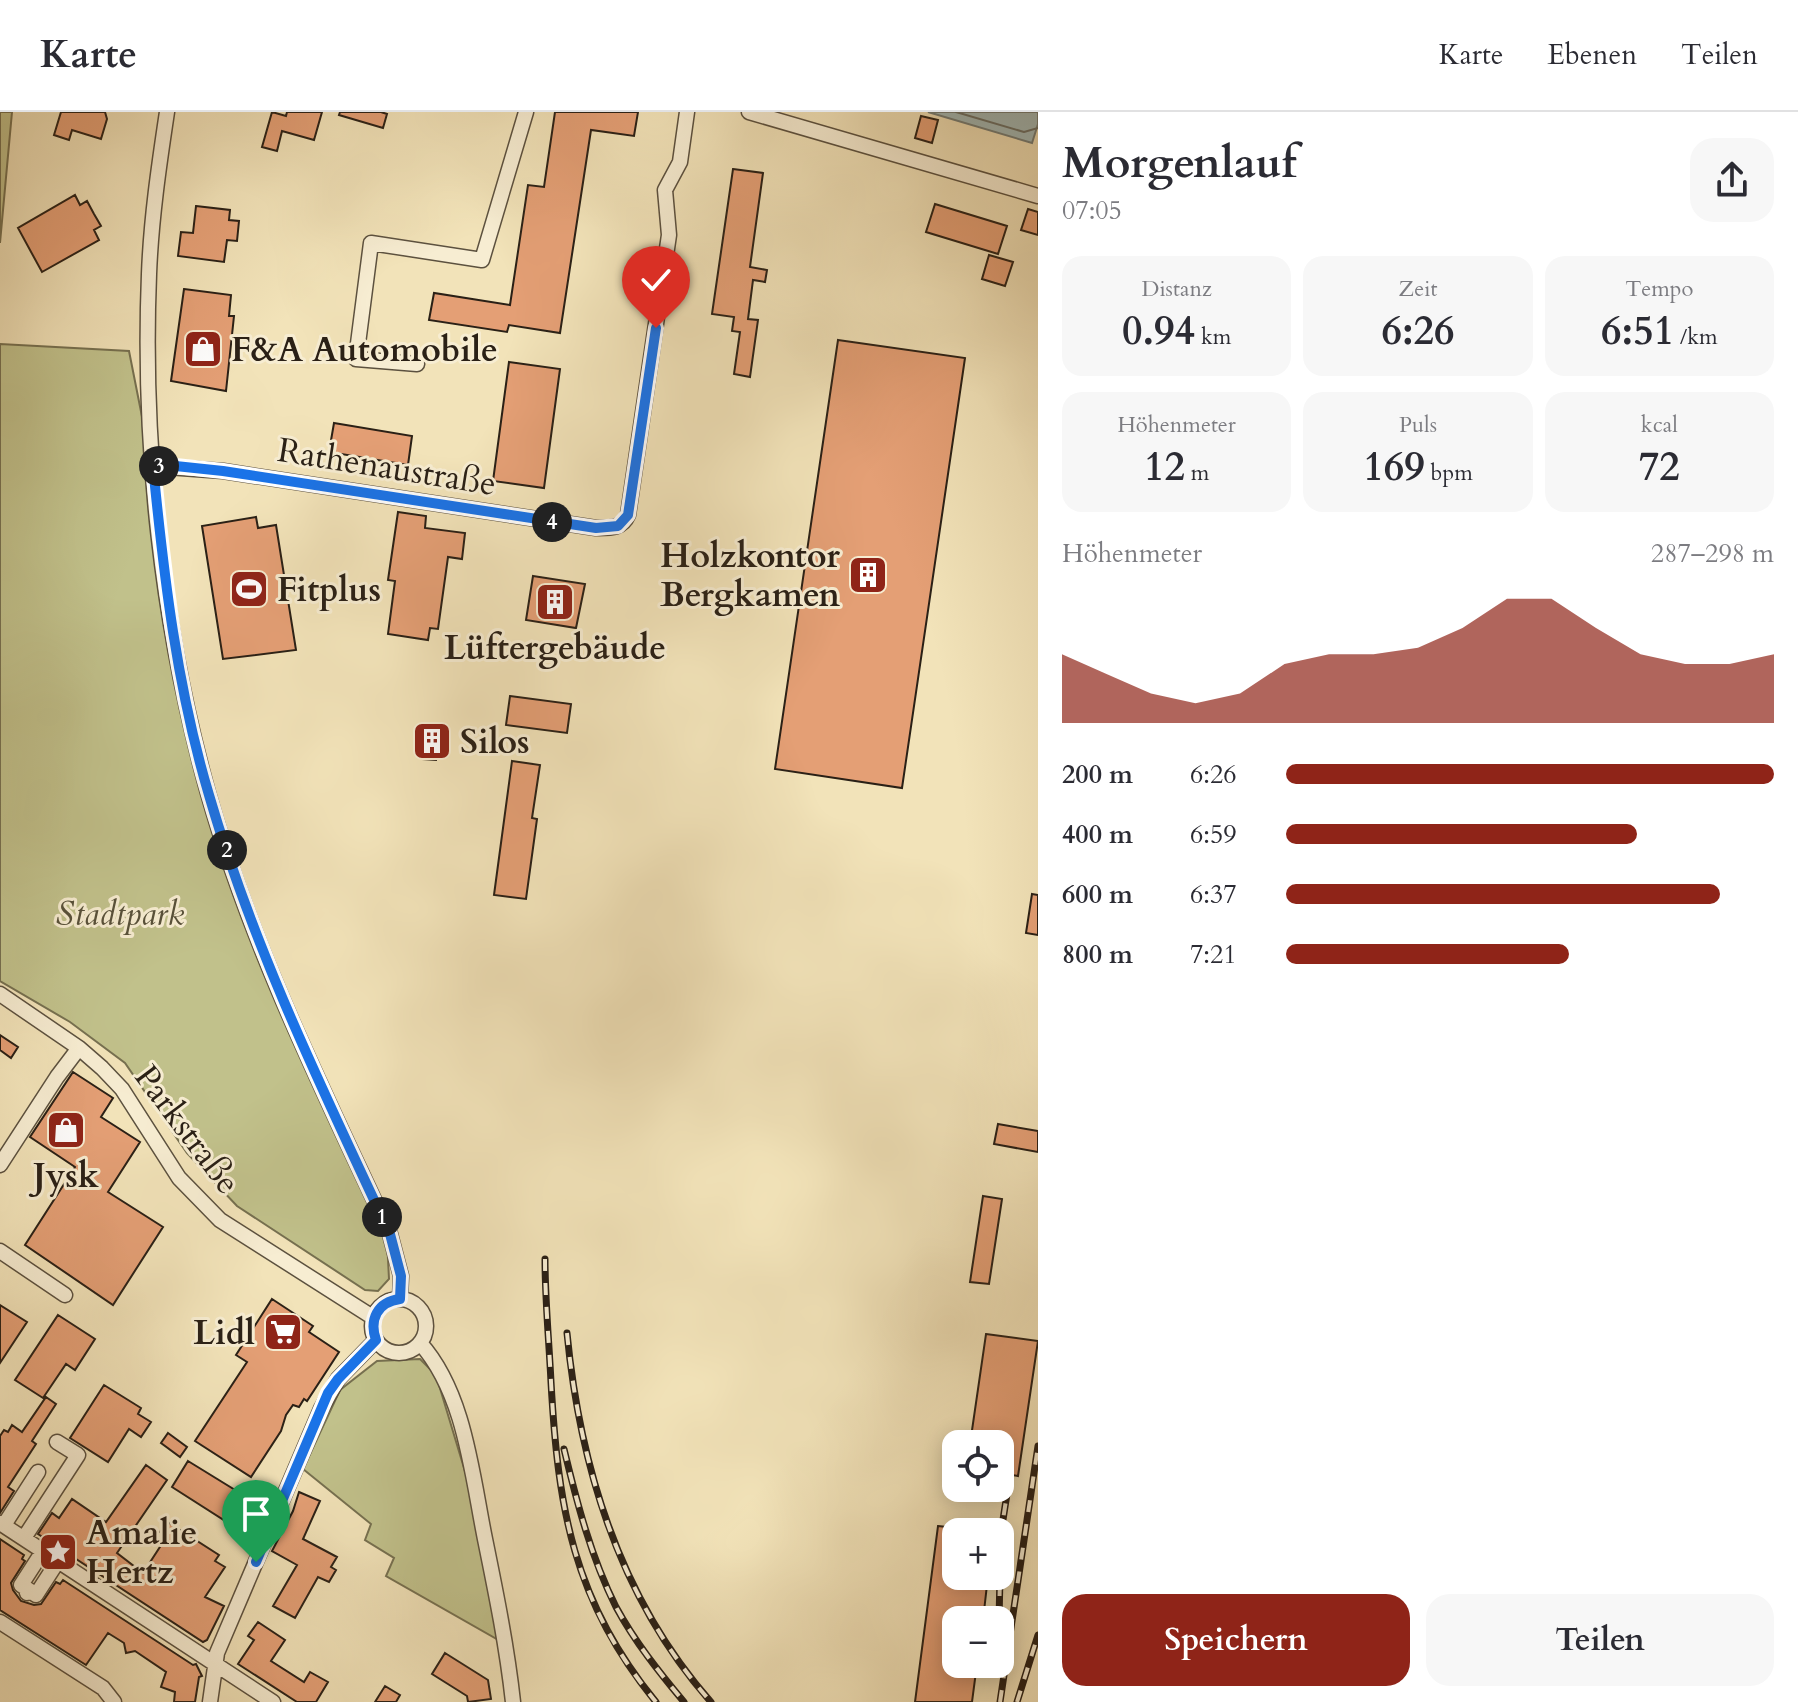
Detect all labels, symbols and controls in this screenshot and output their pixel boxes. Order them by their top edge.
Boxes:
text: Karte [40,29,137,81]
text: Karte [1439,36,1504,74]
text: Ebenen [1548,36,1637,74]
text: Teilen [1681,36,1758,74]
text: Morgenlauf [1062,133,1297,193]
button: share [1690,138,1774,222]
text: 07:05 [1062,193,1122,228]
pin [622,246,690,328]
icon: check [634,258,678,302]
text: Distanz [1142,274,1212,304]
text: Zeit [1399,274,1437,304]
text: Tempo [1625,274,1693,304]
text: 0.94 [1122,304,1195,359]
text: 6:26 [1381,304,1455,359]
text: 6:51 [1601,304,1674,359]
text: km [1195,322,1231,352]
text: /km [1674,322,1718,352]
place label: F&A Automobile [231,327,498,373]
shop icon: F&A Automobile [182,328,224,370]
text: Höhenmeter [1117,410,1236,440]
text: Puls [1399,410,1437,440]
text: kcal [1641,410,1678,440]
street label: Rathenaustraße [274,427,499,507]
text: 12 [1144,440,1185,495]
text: 169 [1363,440,1425,495]
text: 72 [1639,440,1680,495]
pin: 3 [139,446,179,486]
text: 3 [153,451,165,481]
text: m [1185,458,1209,488]
text: bpm [1425,458,1473,488]
pin: 4 [532,502,572,542]
text: 4 [546,507,558,537]
place label: Holzkontor Bergkamen [660,533,840,618]
text: Höhenmeter [1062,536,1202,571]
text: 287–298 m [1651,536,1774,571]
building icon: Holzkontor Bergkamen [847,554,889,596]
place label: Fitplus [277,567,381,613]
sports icon: Fitplus [228,568,270,610]
building icon: Lüftergebäude [534,581,576,623]
place label: Lüftergebäude [444,625,666,671]
place label: Silos [460,719,530,765]
building icon: Silos [411,720,453,762]
text: 200 m [1062,757,1133,792]
text: 6:26 [1190,757,1237,792]
text: 400 m [1062,817,1133,852]
text: 6:59 [1190,817,1237,852]
pin: 2 [207,830,247,870]
text: 2 [221,835,233,865]
text: 600 m [1062,877,1133,912]
text: 6:37 [1190,877,1237,912]
park label: Stadtpark [56,891,185,937]
text: 800 m [1062,937,1133,972]
text: 7:21 [1190,937,1237,972]
street label: Parkstraße [124,1056,251,1203]
shop icon: Jysk [45,1109,87,1151]
place label: Jysk [28,1153,100,1199]
pin: 1 [362,1197,402,1237]
text: 1 [376,1202,388,1232]
place label: Lidl [193,1310,255,1356]
supermarket icon: Lidl [262,1311,304,1353]
map controls [942,1430,1014,1678]
button: locate [942,1430,1014,1502]
pin [222,1480,290,1562]
icon: arrive [234,1492,278,1536]
place label: Amalie Hertz [86,1510,197,1595]
button: + [942,1518,1014,1590]
place icon: Amalie Hertz [37,1531,79,1573]
button: Speichern [1062,1594,1410,1686]
button: Teilen [1426,1594,1774,1686]
button: − [942,1606,1014,1678]

